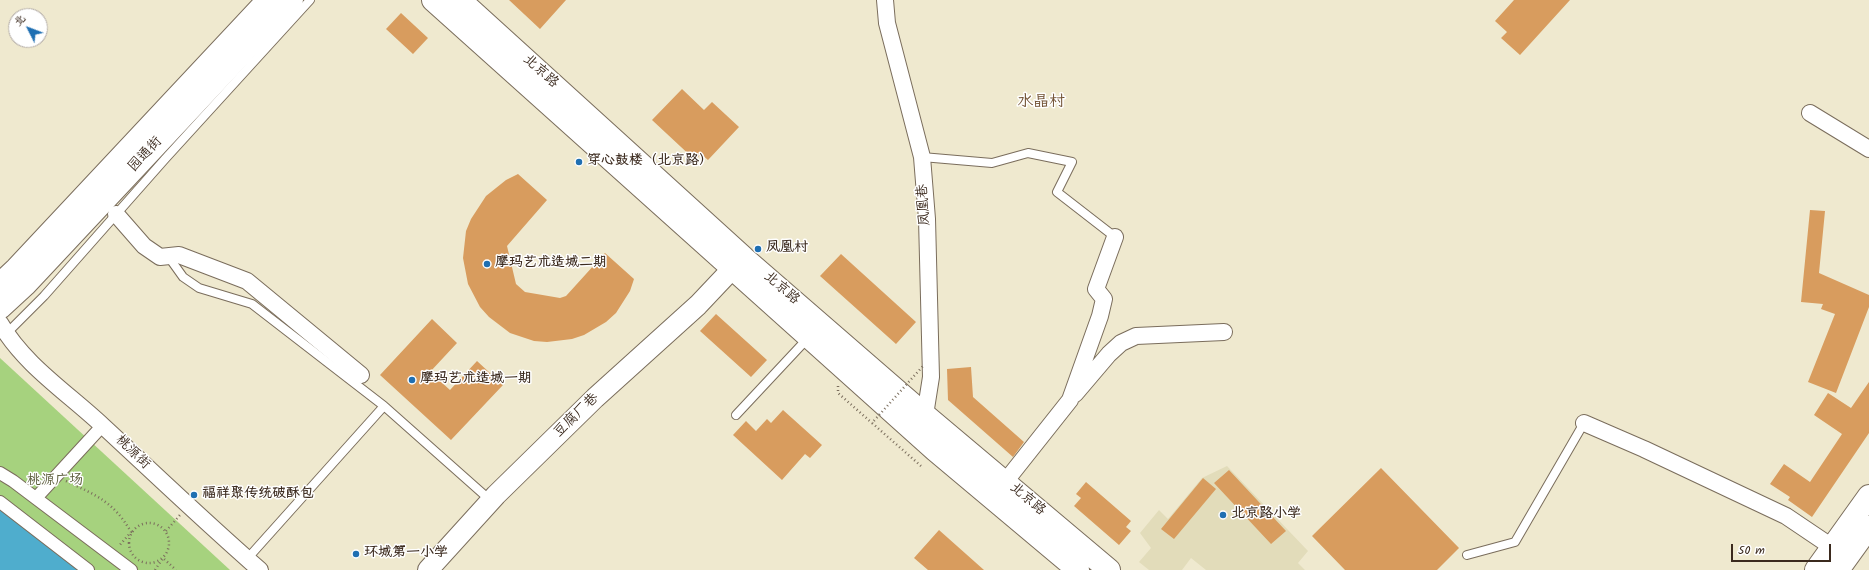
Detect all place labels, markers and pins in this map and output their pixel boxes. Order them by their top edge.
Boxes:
place label: 穿心鼓楼（北京路） [587,154,713,170]
marker: 穿心鼓楼（北京路） [574,157,584,167]
place label: 凤凰村 [766,241,808,257]
marker: 凤凰村 [753,244,763,254]
place label: 摩玛艺术造城二期 [495,256,607,272]
marker: 摩玛艺术造城二期 [482,259,492,269]
place label: 摩玛艺术造城一期 [420,372,532,388]
marker: 摩玛艺术造城一期 [407,375,417,385]
place label: 福祥聚传统破酥包 [202,487,314,503]
marker: 福祥聚传统破酥包 [189,490,199,500]
place label: 北京路小学 [1231,507,1301,523]
marker: 北京路小学 [1218,510,1228,520]
place label: 环城第一小学 [364,546,448,562]
marker: 环城第一小学 [351,549,361,559]

